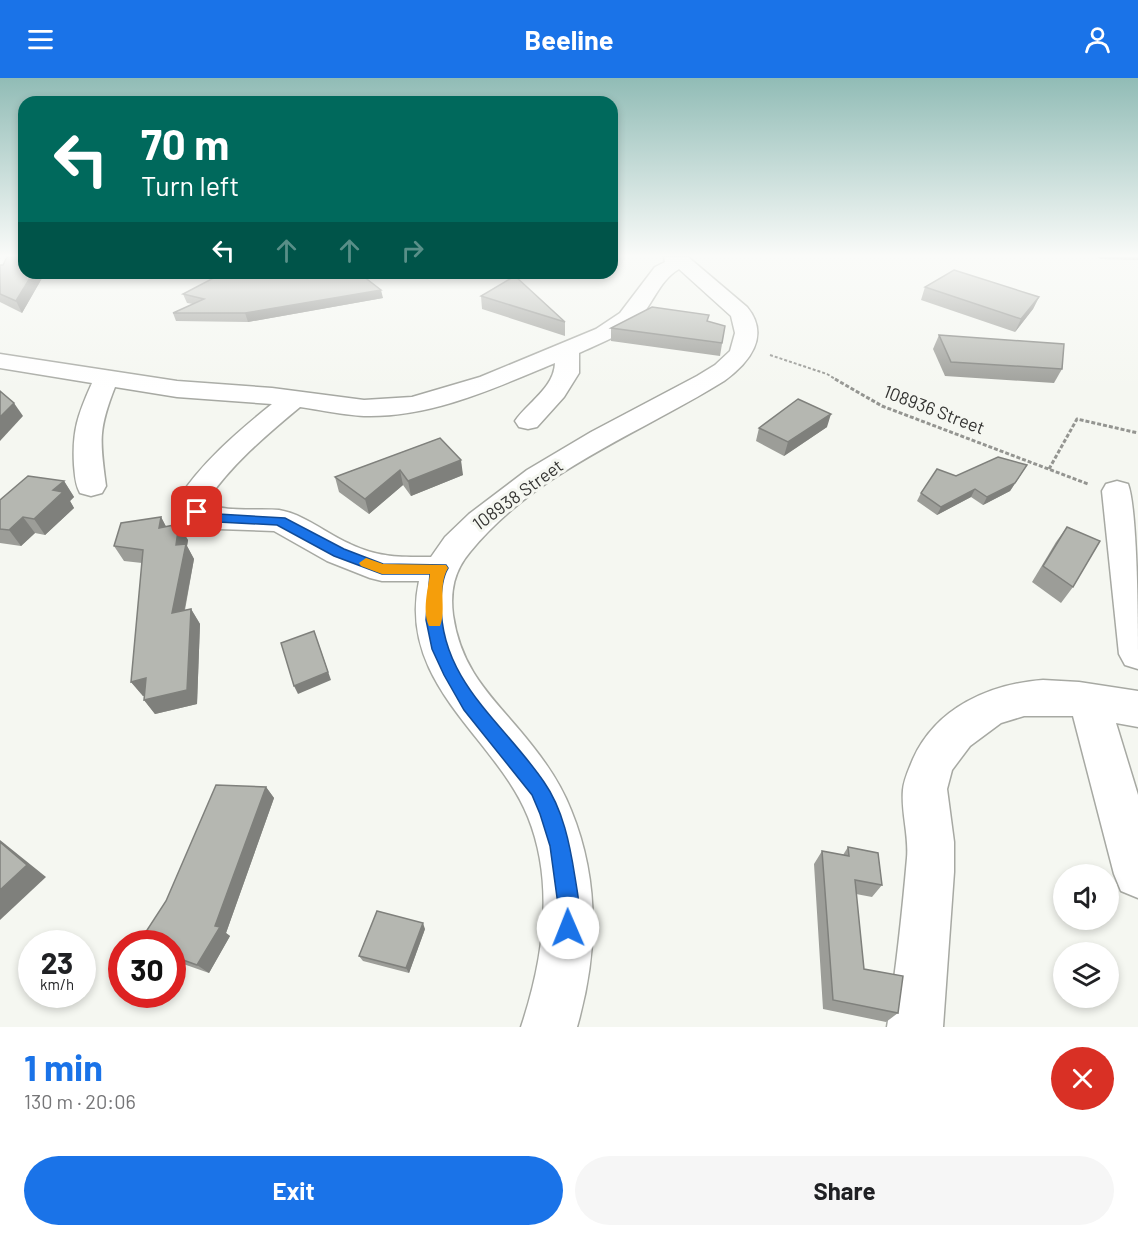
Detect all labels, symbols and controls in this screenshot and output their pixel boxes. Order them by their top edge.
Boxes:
icon: menu [24,23,57,56]
text: Beeline [524,23,614,55]
icon: person [1081,23,1114,56]
text: 70 m [141,118,229,168]
icon: left [42,120,120,198]
text: Turn left [141,169,239,201]
icon: left [207,234,240,267]
icon: ahead [270,234,303,267]
icon: ahead [333,234,366,267]
icon: right [396,234,429,267]
street label: 108936 Street [881,380,988,438]
street label: 108938 Street [468,454,567,534]
pin [171,486,222,537]
icon: arrive [180,495,213,528]
map controls [1053,864,1119,1008]
button: sound [1053,864,1119,930]
position arrow [536,896,600,960]
speed limit sign: 30 [108,930,186,1008]
button: layers [1053,942,1119,1008]
text: 23 [41,944,73,980]
text: km/h [40,975,74,993]
text: 1 min [24,1045,103,1088]
button: close [1051,1047,1114,1110]
text: 130 m · 20:06 [24,1089,136,1113]
button: Exit [24,1156,563,1225]
button: Share [575,1156,1114,1225]

